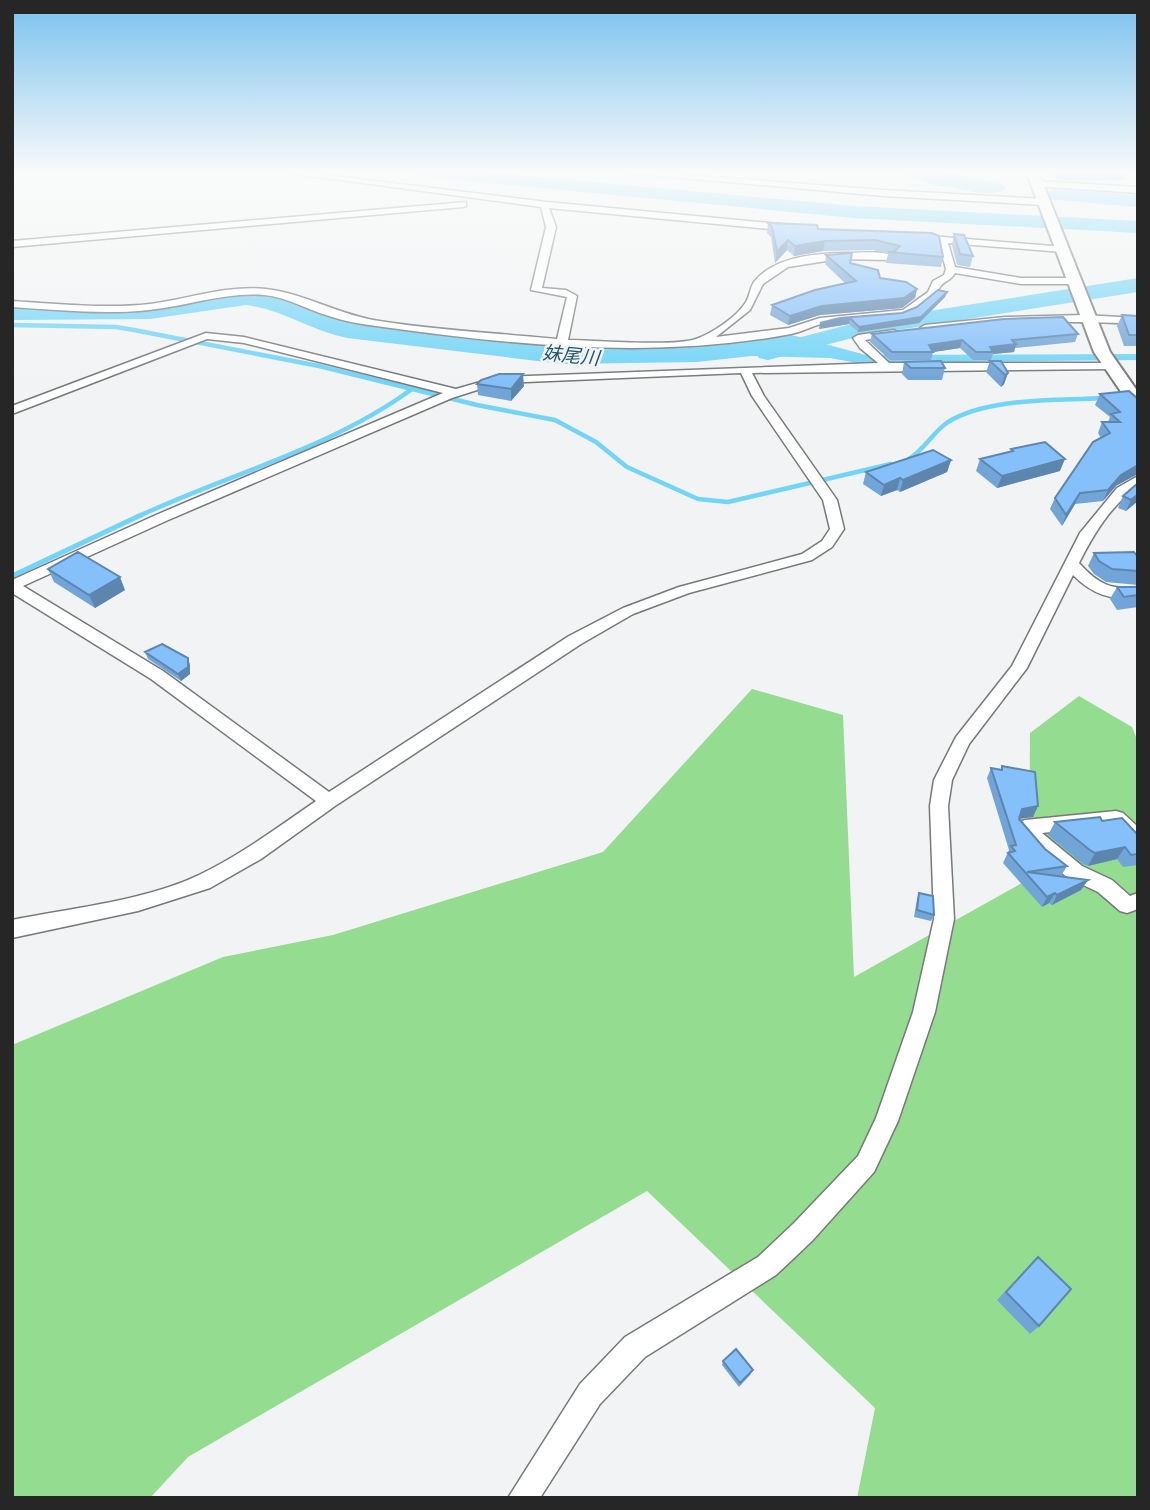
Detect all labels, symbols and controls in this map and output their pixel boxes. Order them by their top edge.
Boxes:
water label: 妹尾川 [541,339,603,371]

